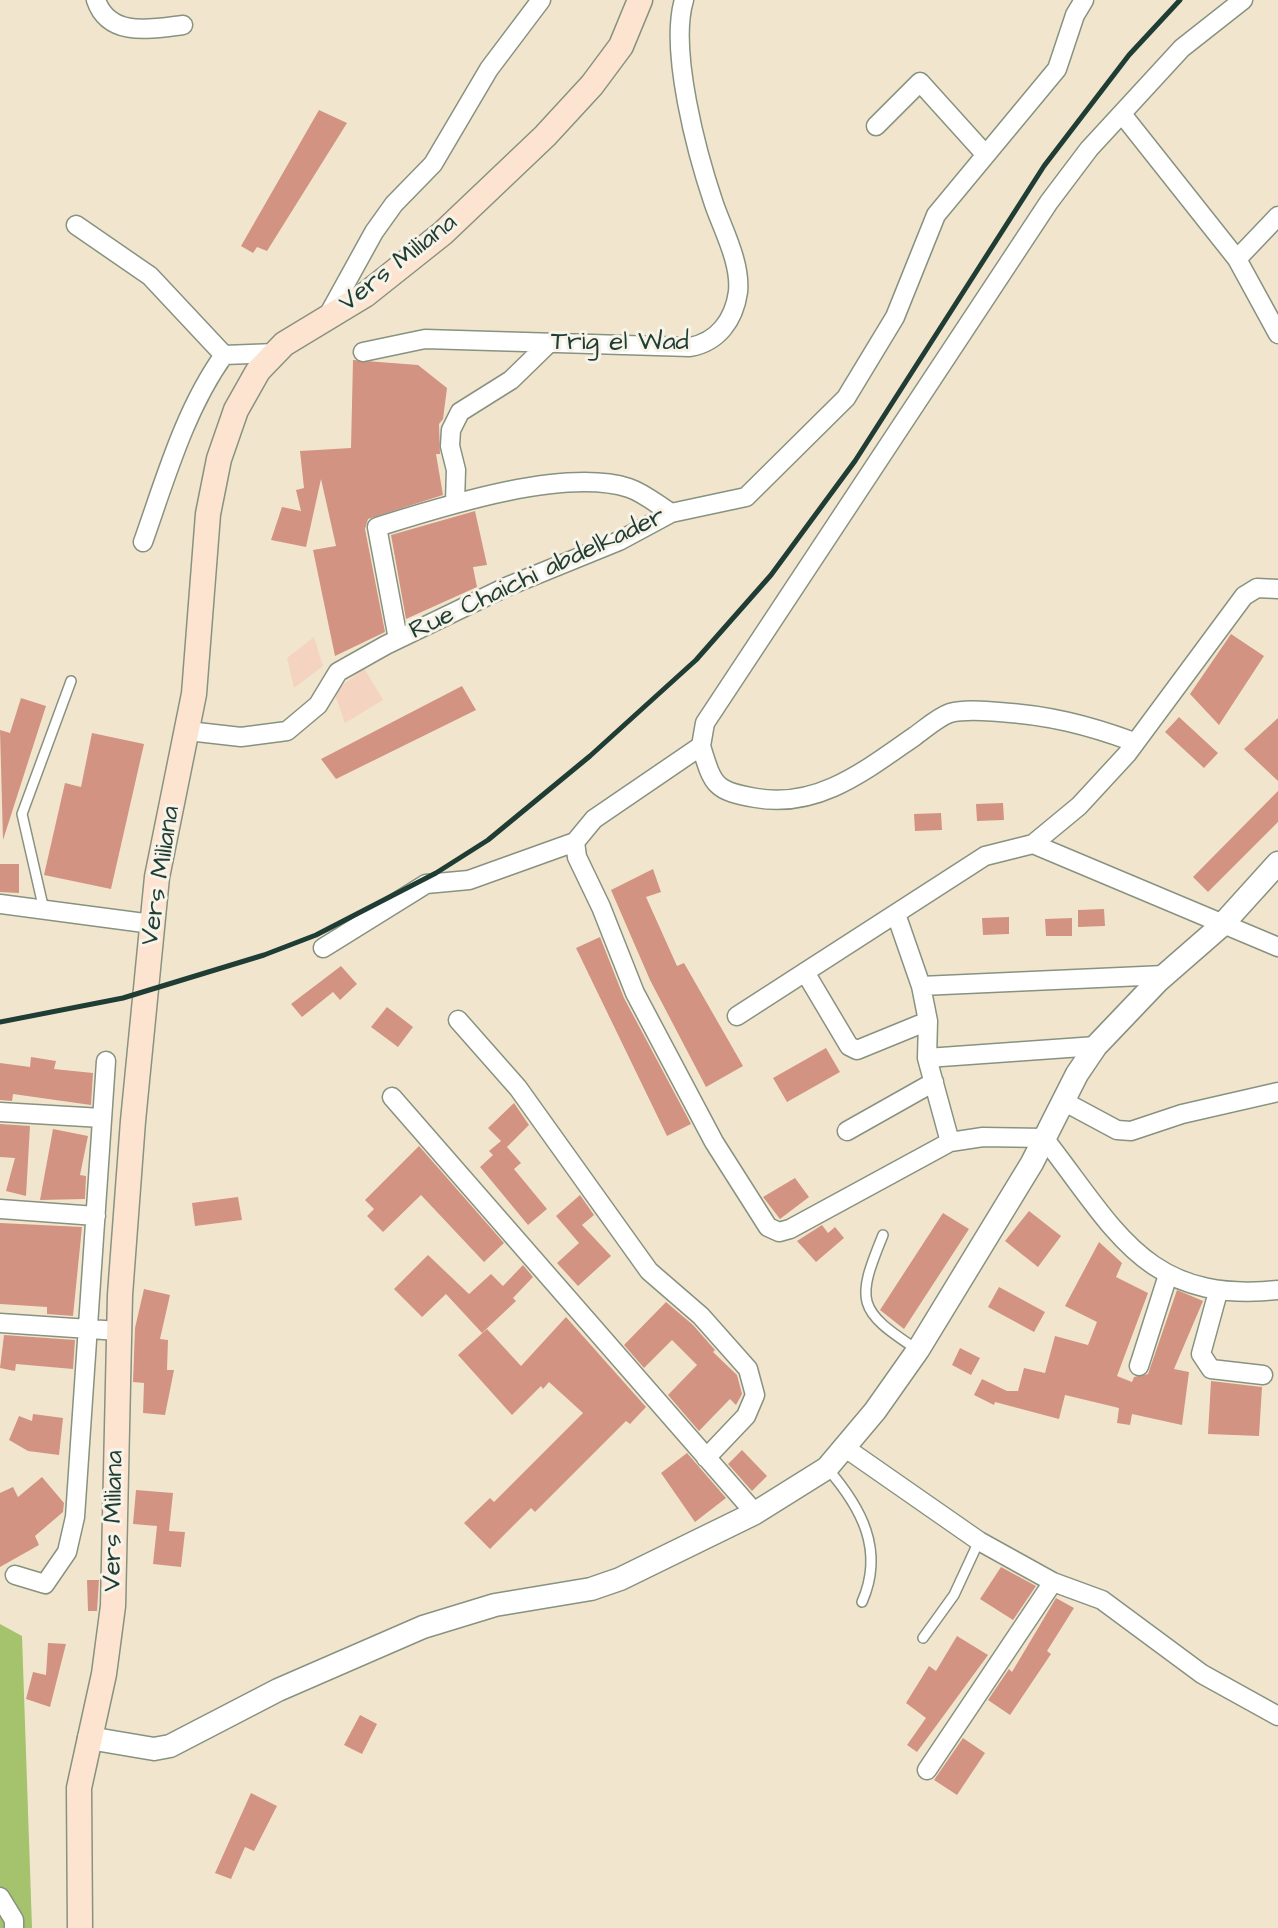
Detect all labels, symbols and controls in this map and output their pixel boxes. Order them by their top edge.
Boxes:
street label: Vers Miliana [334,208,464,320]
street label: Trig el Wad [551,328,689,360]
street label: Rue Chaichi abdelkader [405,502,671,648]
street label: Vers Miliana [136,804,188,948]
street label: Vers Miliana [98,1450,132,1592]

